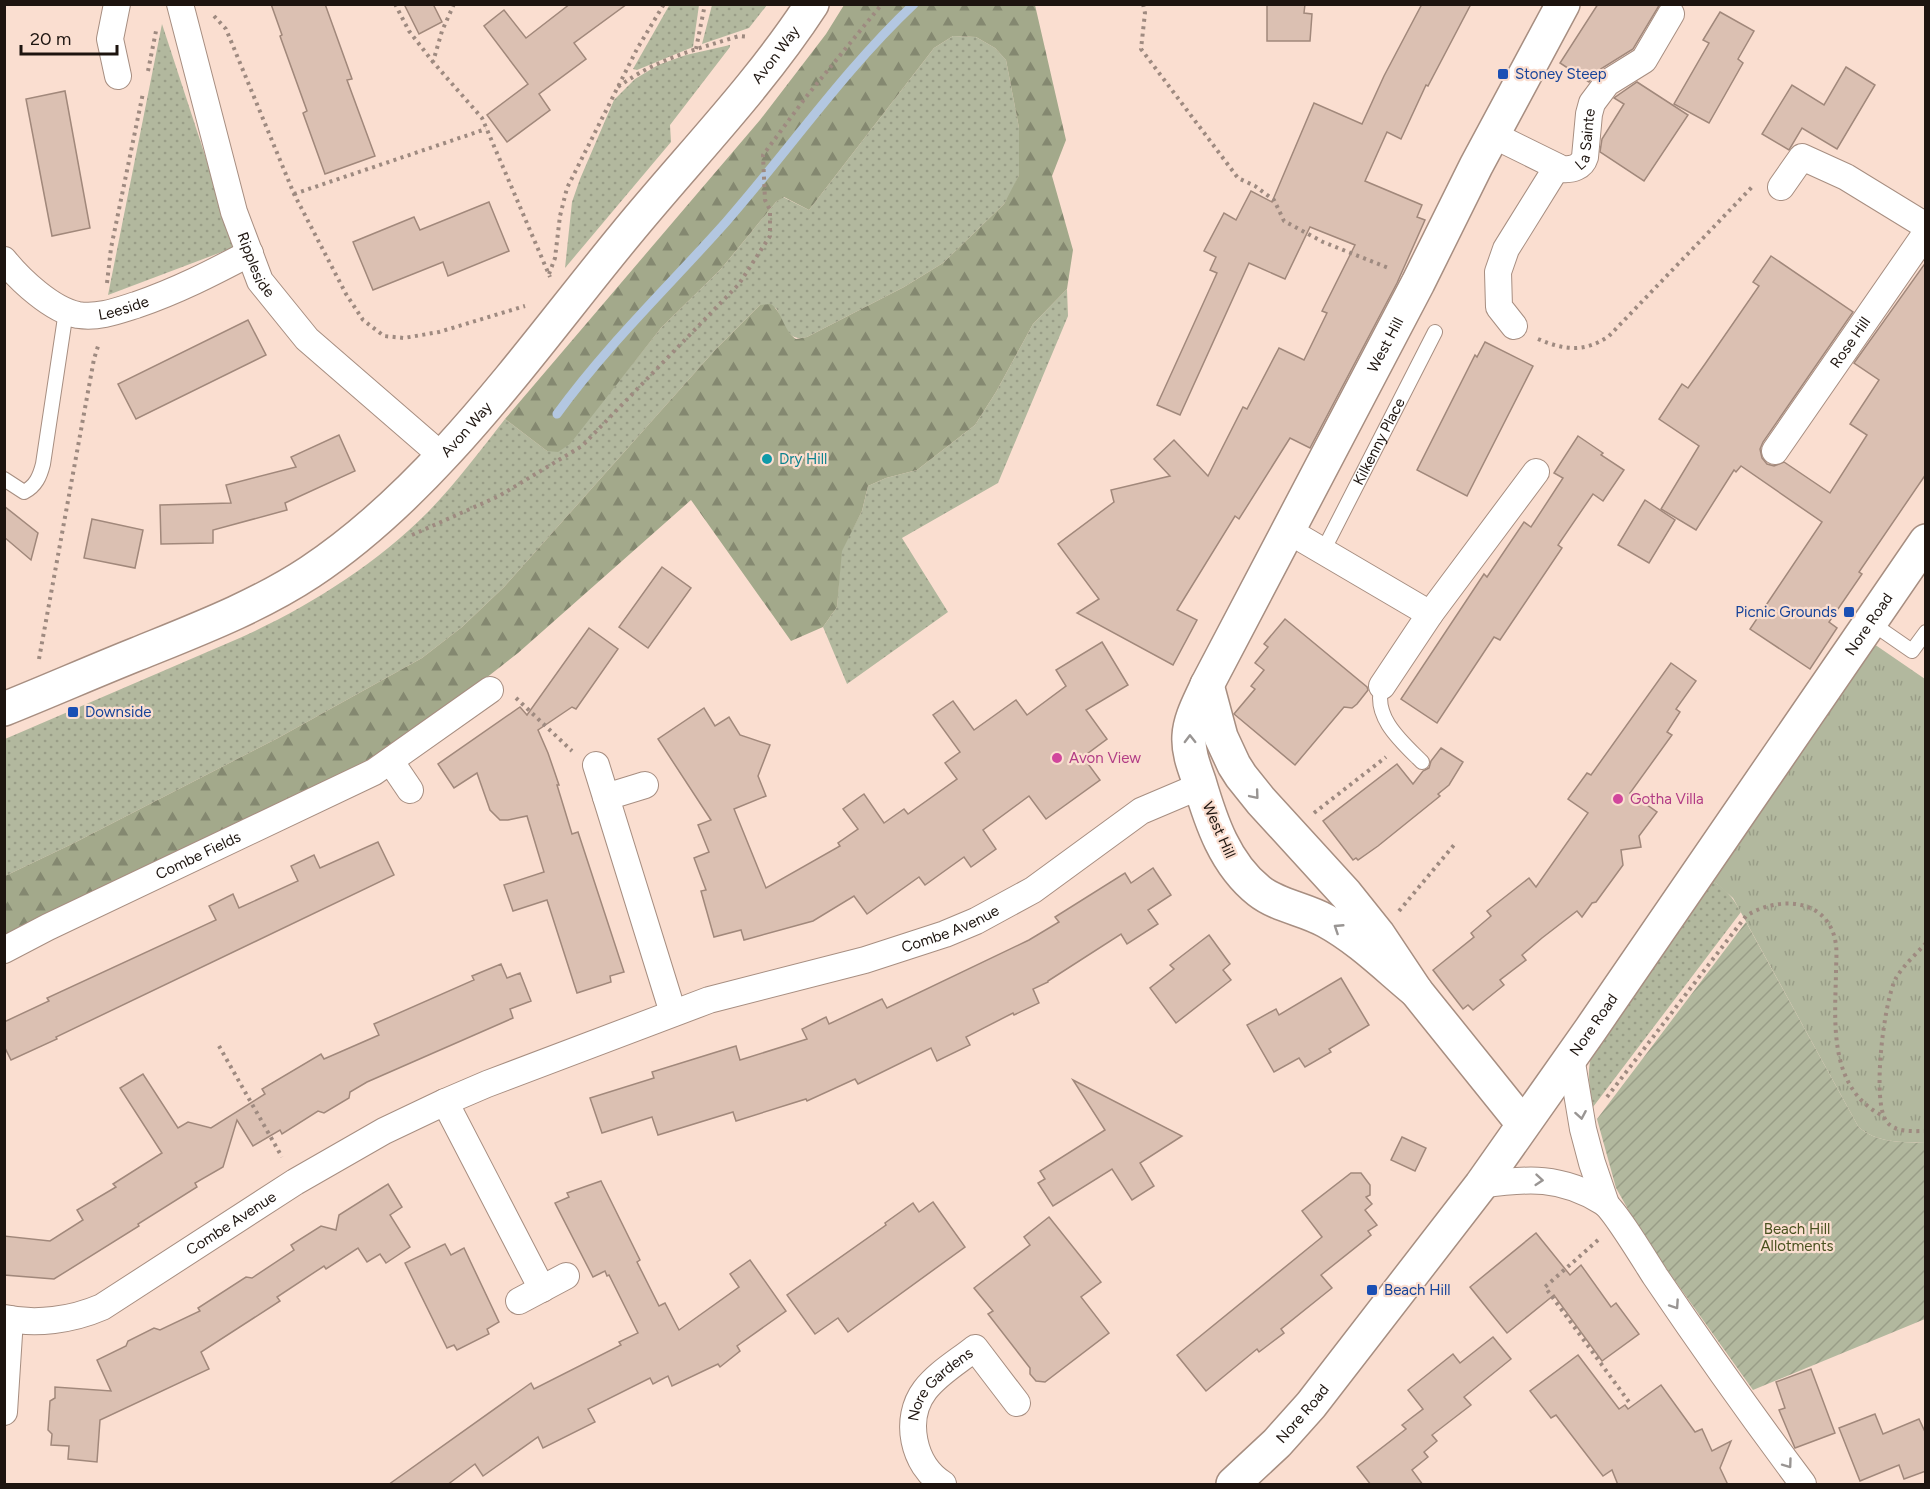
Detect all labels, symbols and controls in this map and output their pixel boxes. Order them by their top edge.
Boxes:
scale bar [21,18,117,56]
street label: Avon Way [748,22,803,87]
text: 20 m [30,28,71,50]
place label: Stoney Steep [1515,65,1607,83]
marker: Stoney Steep [1496,67,1510,81]
street label: La Sainte [1571,106,1599,174]
street label: Rippleside [233,230,278,301]
street label: Leeside [97,292,151,324]
street label: Rose Hill [1826,313,1874,372]
street label: West Hill [1364,314,1407,376]
street label: Kilkenny Place [1349,395,1409,488]
street label: Avon Way [437,398,496,461]
place label: Dry Hill [779,450,827,468]
marker: Dry Hill [760,452,774,466]
street label: Nore Road [1841,590,1897,659]
place label: Picnic Grounds [1735,603,1837,621]
marker: Picnic Grounds [1842,605,1856,619]
place label: Downside [85,703,151,721]
marker: Downside [66,705,80,719]
one-way arrow [1184,735,1196,744]
place label: Avon View [1069,749,1141,767]
marker: Avon View [1050,751,1064,765]
one-way arrow [1248,788,1259,799]
place label: Gotha Villa [1630,790,1704,808]
marker: Gotha Villa [1611,792,1625,806]
street label: West Hill [1199,799,1239,861]
street label: Combe Fields [153,828,244,883]
street label: Combe Avenue [899,901,1002,957]
one-way arrow [1333,925,1344,936]
street label: Nore Road [1566,990,1622,1060]
one-way arrow [1574,1110,1586,1119]
one-way arrow [1534,1174,1543,1187]
street label: Combe Avenue [183,1188,280,1259]
park label: Beach Hill Allotments [1760,1220,1834,1255]
place label: Beach Hill [1384,1281,1451,1299]
marker: Beach Hill [1365,1283,1379,1297]
one-way arrow [1668,1299,1679,1310]
street label: Nore Gardens [904,1344,977,1422]
street label: Nore Road [1272,1381,1333,1447]
one-way arrow [1781,1458,1792,1469]

